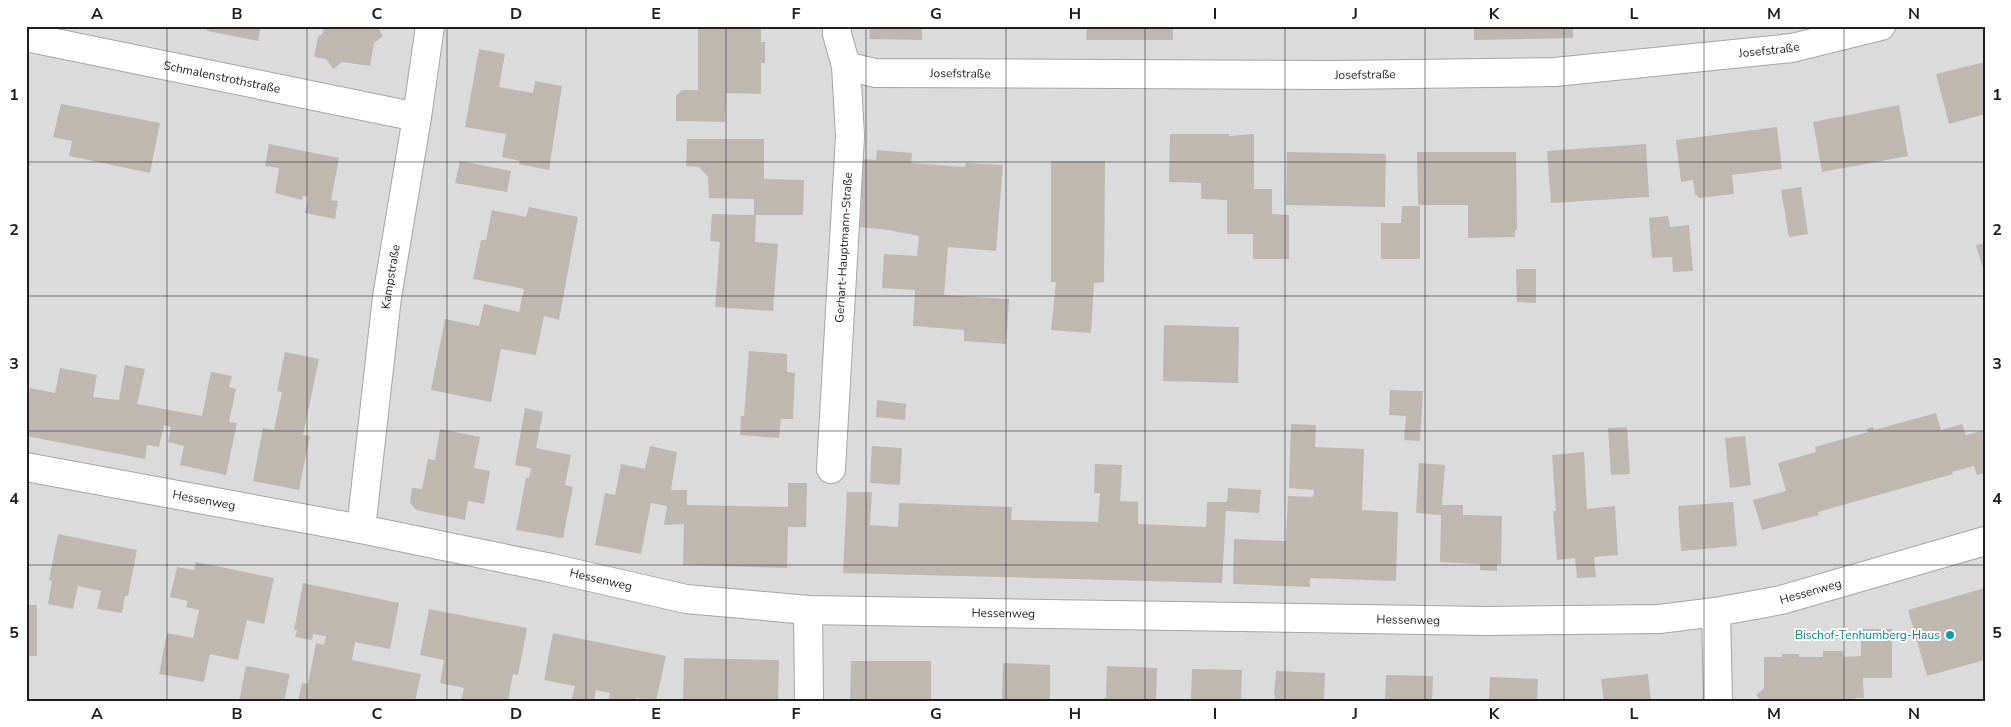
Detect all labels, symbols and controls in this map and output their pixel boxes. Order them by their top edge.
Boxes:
text: A [91,3,103,25]
text: B [231,3,243,25]
text: C [372,3,383,25]
text: D [510,3,522,25]
text: E [651,3,661,25]
text: F [792,3,801,25]
text: G [930,3,942,25]
text: H [1069,3,1081,25]
text: I [1213,3,1217,25]
text: J [1351,3,1358,25]
text: K [1489,3,1501,25]
text: L [1630,3,1639,25]
text: M [1767,3,1781,25]
text: N [1908,3,1920,25]
street label: Josefstraße [1737,38,1801,61]
street label: Schmalenstrothstraße [162,57,282,97]
street label: Josefstraße [929,65,991,82]
street label: Josefstraße [1334,66,1396,83]
text: 1 [9,84,19,106]
text: 1 [1992,84,2002,106]
street label: Gerhart-Hauptmann-Straße [831,172,856,323]
text: 2 [9,219,19,241]
text: 2 [1992,219,2002,241]
street label: Kampstraße [378,243,404,310]
text: 3 [9,353,19,375]
text: 3 [1992,353,2002,375]
street label: Hessenweg [171,486,237,514]
text: 4 [9,488,19,510]
text: 4 [1992,488,2002,510]
street label: Hessenweg [568,565,634,594]
street label: Hessenweg [1778,575,1843,608]
street label: Hessenweg [971,605,1035,622]
street label: Hessenweg [1376,611,1440,628]
text: 5 [9,622,19,644]
text: 5 [1992,622,2002,644]
place label: Bischof-Tenhumberg-Haus [1795,627,1940,643]
marker: Bischof-Tenhumberg-Haus [1944,629,1956,641]
text: A [91,703,103,725]
text: B [231,703,243,725]
text: C [372,703,383,725]
text: D [510,703,522,725]
text: E [651,703,661,725]
text: F [792,703,801,725]
text: G [930,703,942,725]
text: H [1069,703,1081,725]
text: I [1213,703,1217,725]
text: J [1351,703,1358,725]
text: K [1489,703,1501,725]
text: L [1630,703,1639,725]
text: M [1767,703,1781,725]
text: N [1908,703,1920,725]

